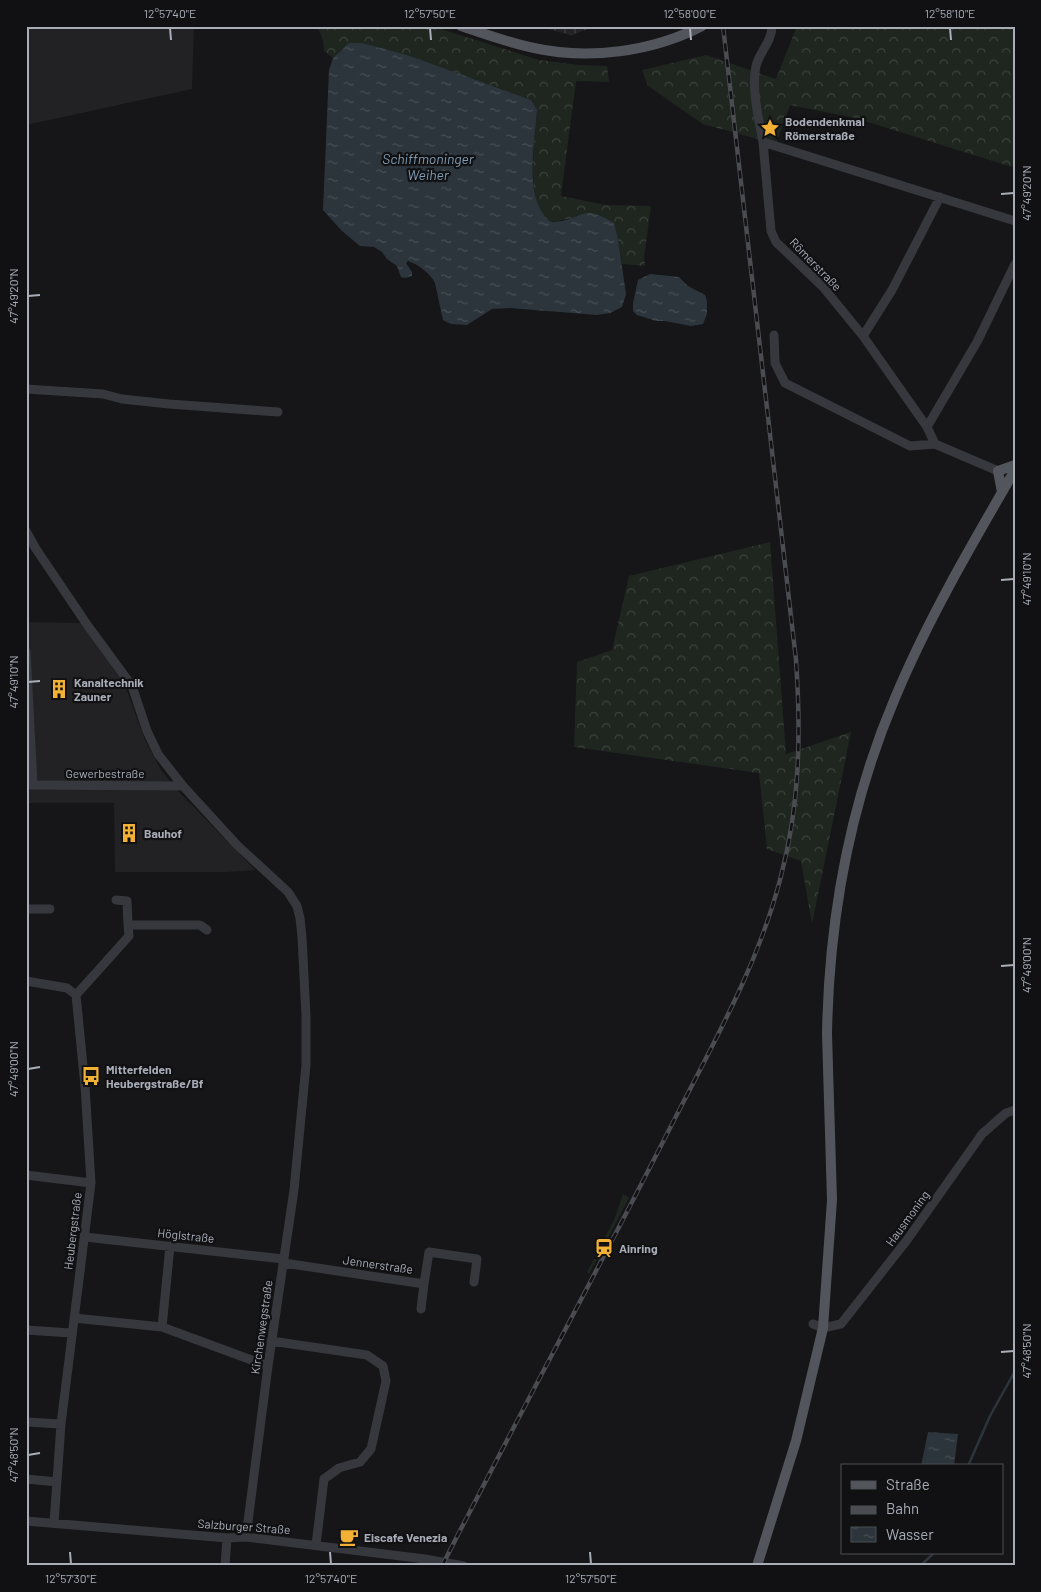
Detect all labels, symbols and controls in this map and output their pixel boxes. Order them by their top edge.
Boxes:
text: 12°57'40"E [144,6,196,20]
text: 12°57'50"E [404,6,456,20]
text: 12°58'00"E [663,6,717,20]
text: 12°58'10"E [925,6,975,20]
place label: Bodendenkmal Römerstraße [785,114,865,142]
place icon: Bodendenkmal Römerstraße [759,117,781,139]
water label: Schiffmoninger Weiher [382,150,475,183]
text: 47°49'20"N [1019,165,1033,221]
street label: Römerstraße [787,235,845,293]
text: 47°49'20"N [6,268,20,324]
text: 47°49'10"N [1019,552,1033,606]
text: 47°49'10"N [6,655,20,709]
place label: Kanaltechnik Zauner [74,675,144,703]
building icon: Kanaltechnik Zauner [48,678,70,700]
street label: Gewerbestraße [65,766,145,780]
building icon: Bauhof [118,822,140,844]
place label: Bauhof [144,826,182,840]
text: 47°49'00"N [1019,937,1033,993]
text: 47°49'00"N [6,1041,20,1097]
place label: Mitterfelden Heubergstraße/Bf [106,1062,204,1090]
bus stop icon: Mitterfelden Heubergstraße/Bf [80,1065,102,1087]
street label: Hausmoning [882,1188,932,1248]
street label: Heubergstraße [60,1192,84,1270]
street label: Höglstraße [157,1225,215,1245]
station icon: Ainring [593,1237,615,1259]
place label: Ainring [619,1241,658,1255]
street label: Jennerstraße [342,1252,414,1276]
street label: Kirchenwegstraße [247,1279,275,1375]
text: 47°48'50"N [1019,1323,1033,1379]
text: 47°48'50"N [6,1427,20,1483]
legend [841,1464,1004,1554]
text: Straße [886,1475,930,1493]
text: Bahn [886,1499,919,1517]
street label: Salzburger Straße [197,1516,291,1536]
text: Wasser [886,1525,934,1543]
cafe icon: Eiscafe Venezia [338,1526,360,1548]
place label: Eiscafe Venezia [364,1530,447,1544]
text: 12°57'30"E [45,1571,97,1585]
text: 12°57'40"E [305,1571,357,1585]
text: 12°57'50"E [565,1571,617,1585]

